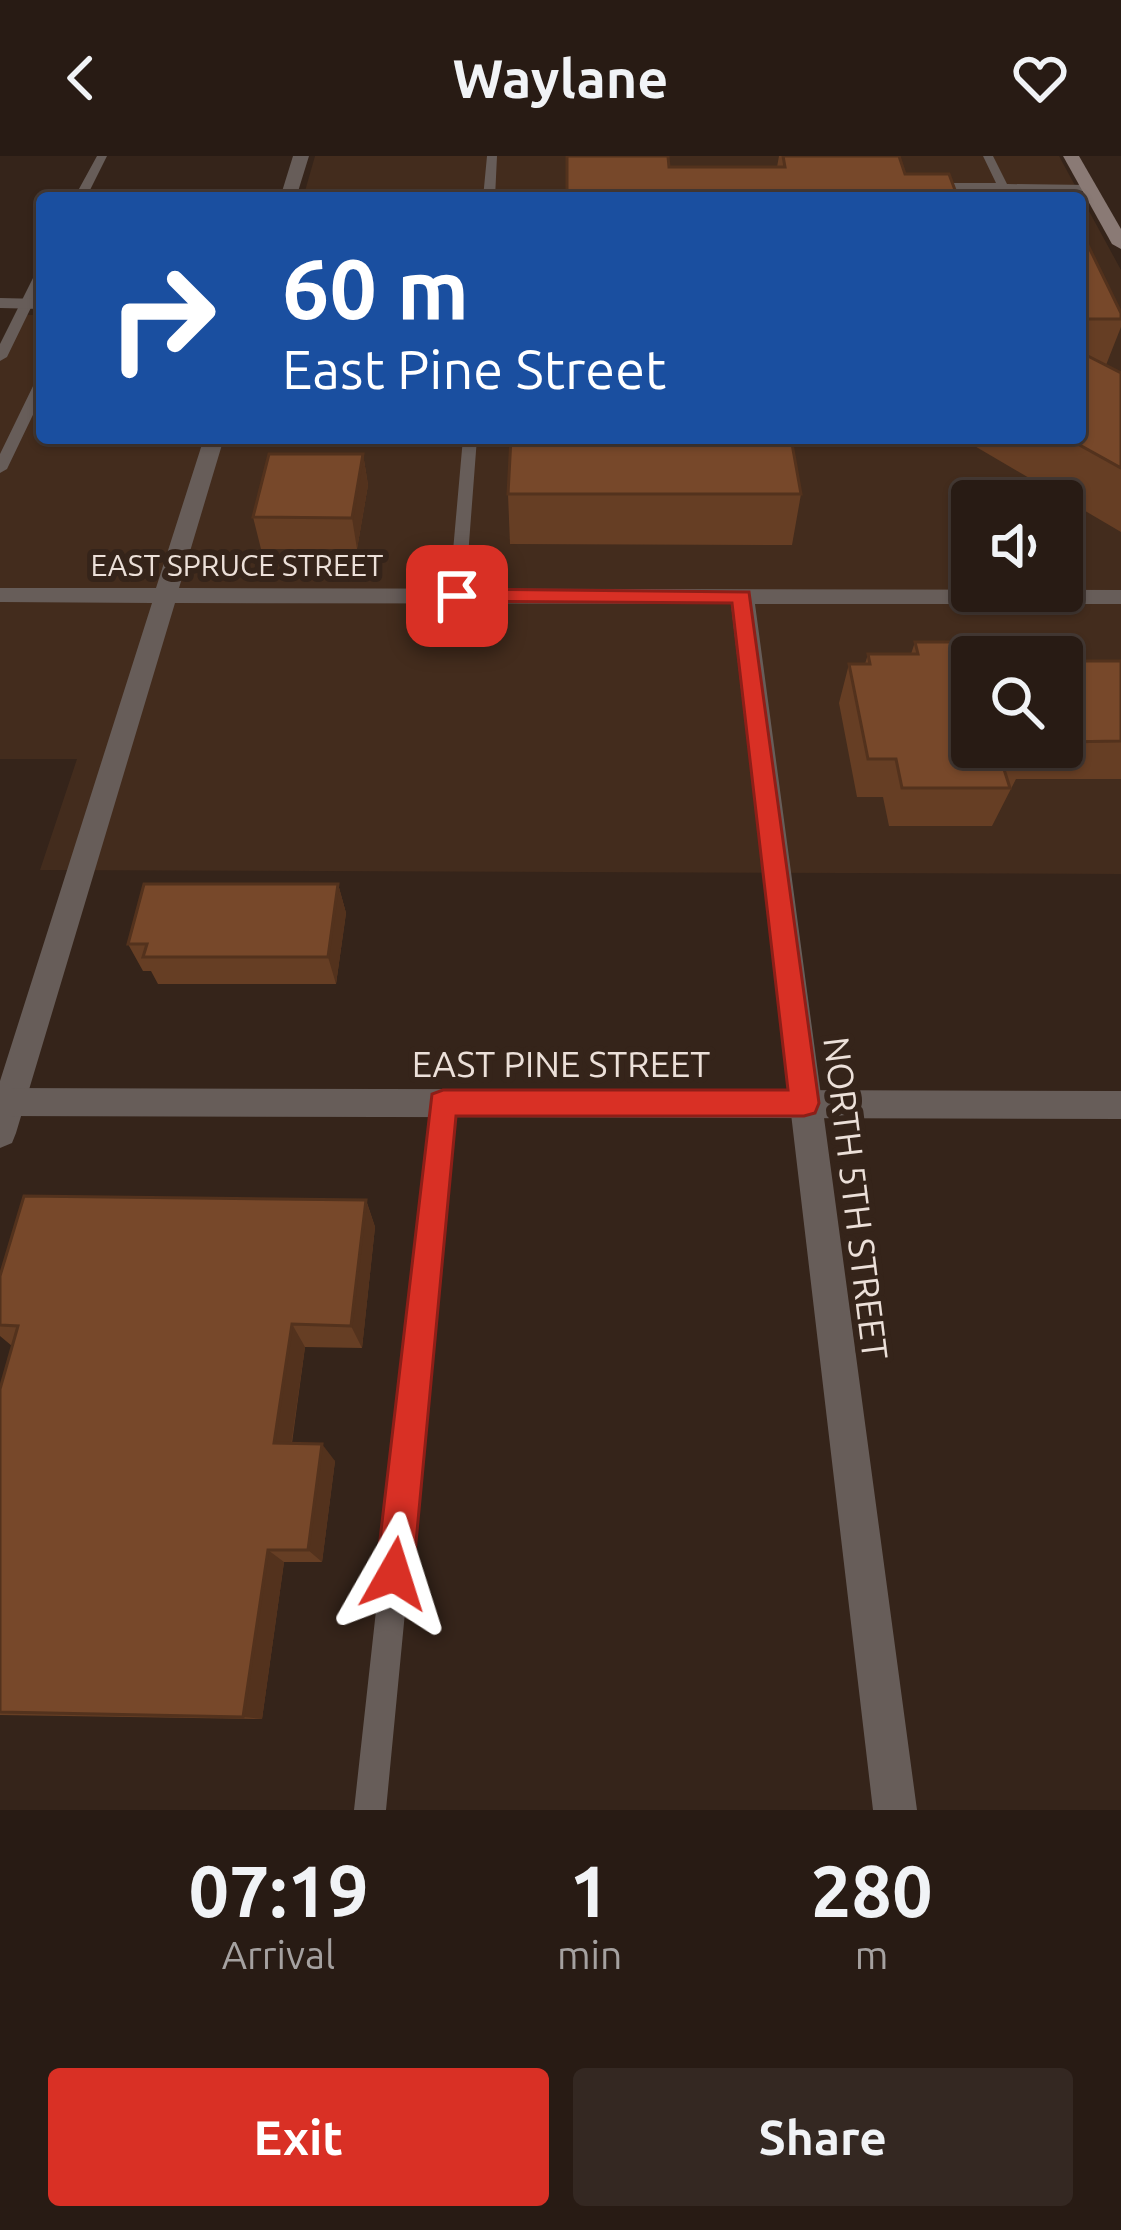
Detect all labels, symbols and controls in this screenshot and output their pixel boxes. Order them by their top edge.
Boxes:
icon: back [48,45,114,111]
icon: heart [1007,45,1073,111]
text: Waylane [453,48,668,108]
icon: right [84,240,240,396]
text: 60 m [282,241,469,335]
text: East Pine Street [282,339,666,399]
map controls [951,480,1083,768]
button: sound [951,480,1083,612]
pin [406,545,508,647]
street label: EAST SPRUCE STREET [91,548,384,582]
icon: arrive [424,563,490,629]
button: search [951,636,1083,768]
street label: NORTH 5TH STREET [816,1034,897,1362]
street label: EAST PINE STREET [412,1043,710,1084]
position arrow [331,1511,457,1637]
text: 07:19 [188,1850,369,1931]
text: 1 [569,1850,610,1931]
text: 280 [811,1850,933,1931]
text: Arrival [222,1933,335,1976]
text: min [557,1933,622,1976]
text: m [855,1933,888,1976]
button: Exit [48,2068,549,2206]
button: Share [573,2068,1073,2206]

